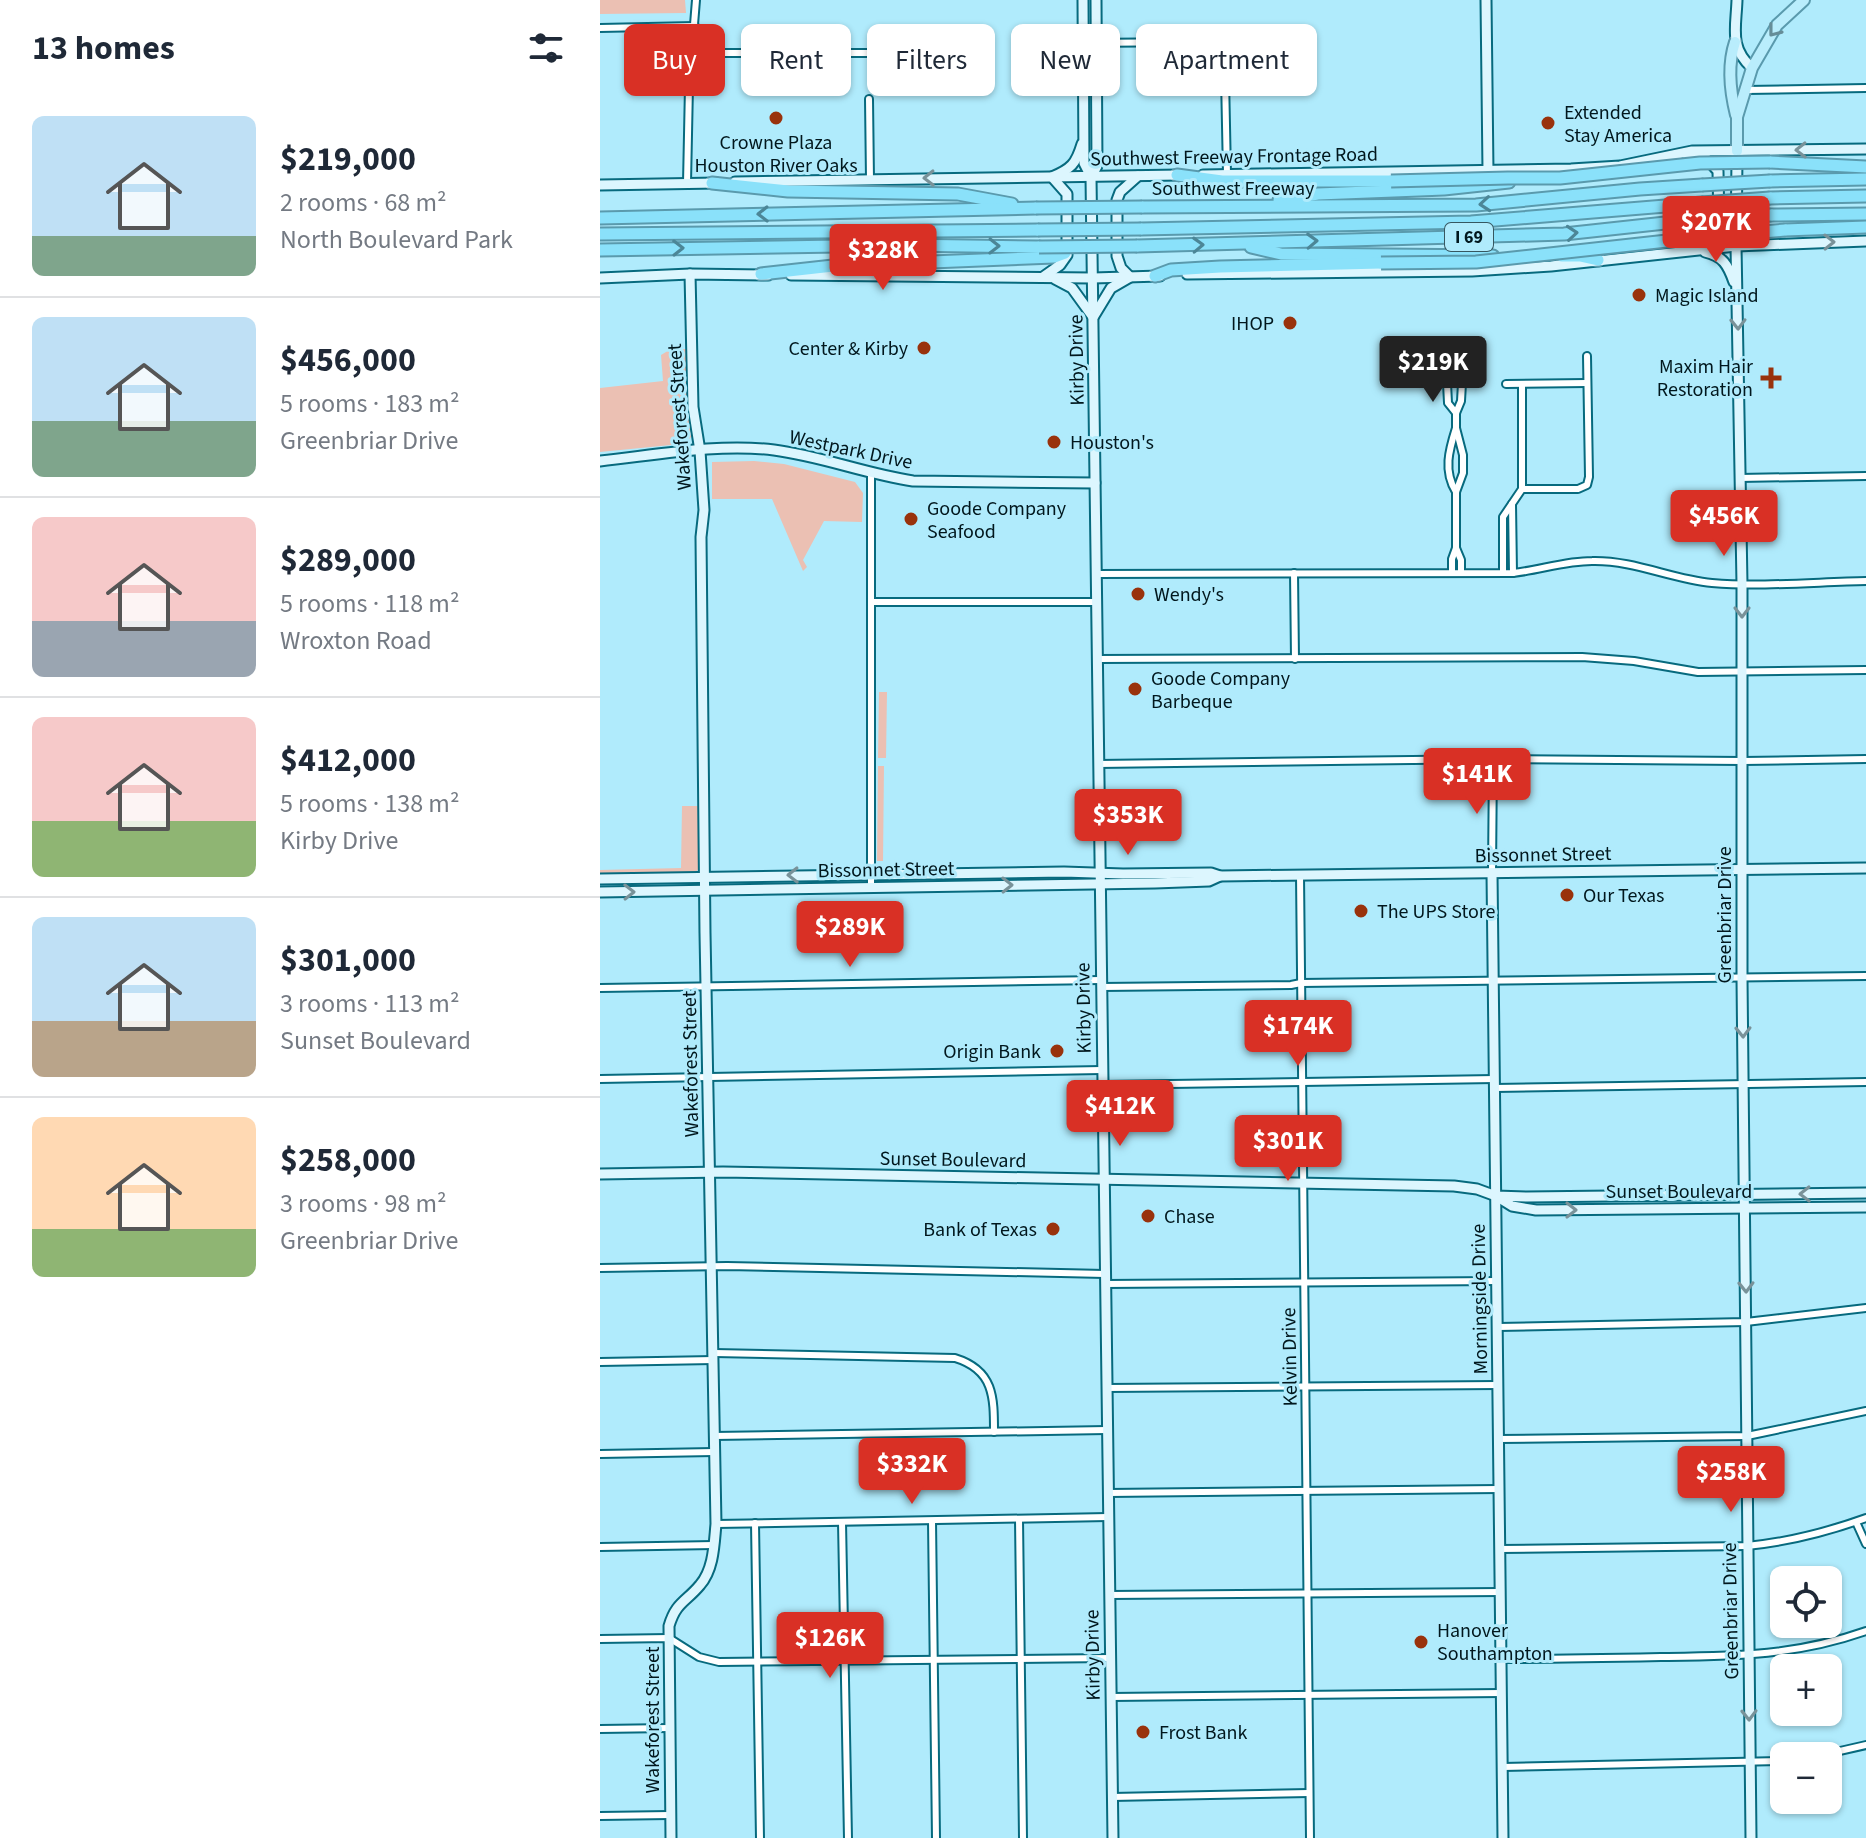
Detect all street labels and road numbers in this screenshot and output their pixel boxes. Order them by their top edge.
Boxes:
street label: Southwest Freeway Frontage Road [1090,140,1378,174]
street label: Southwest Freeway [1152,175,1315,203]
road number: I 69 [1445,223,1493,251]
street label: Kirby Drive [1062,314,1092,406]
street label: Wakeforest Street [661,342,699,491]
street label: Westpark Drive [787,423,915,477]
street label: Bissonnet Street [1474,840,1612,870]
street label: Greenbriar Drive [1711,846,1739,984]
street label: Bissonnet Street [817,855,955,885]
street label: Kirby Drive [1069,962,1099,1054]
street label: Wakeforest Street [676,990,706,1138]
street label: Sunset Boulevard [879,1145,1027,1175]
street label: Sunset Boulevard [1606,1178,1752,1206]
street label: Morningside Drive [1465,1223,1495,1375]
street label: Kelvin Drive [1275,1307,1305,1407]
street label: Greenbriar Drive [1716,1542,1746,1680]
street label: Kirby Drive [1078,1609,1108,1701]
street label: Wakeforest Street [639,1646,667,1793]

